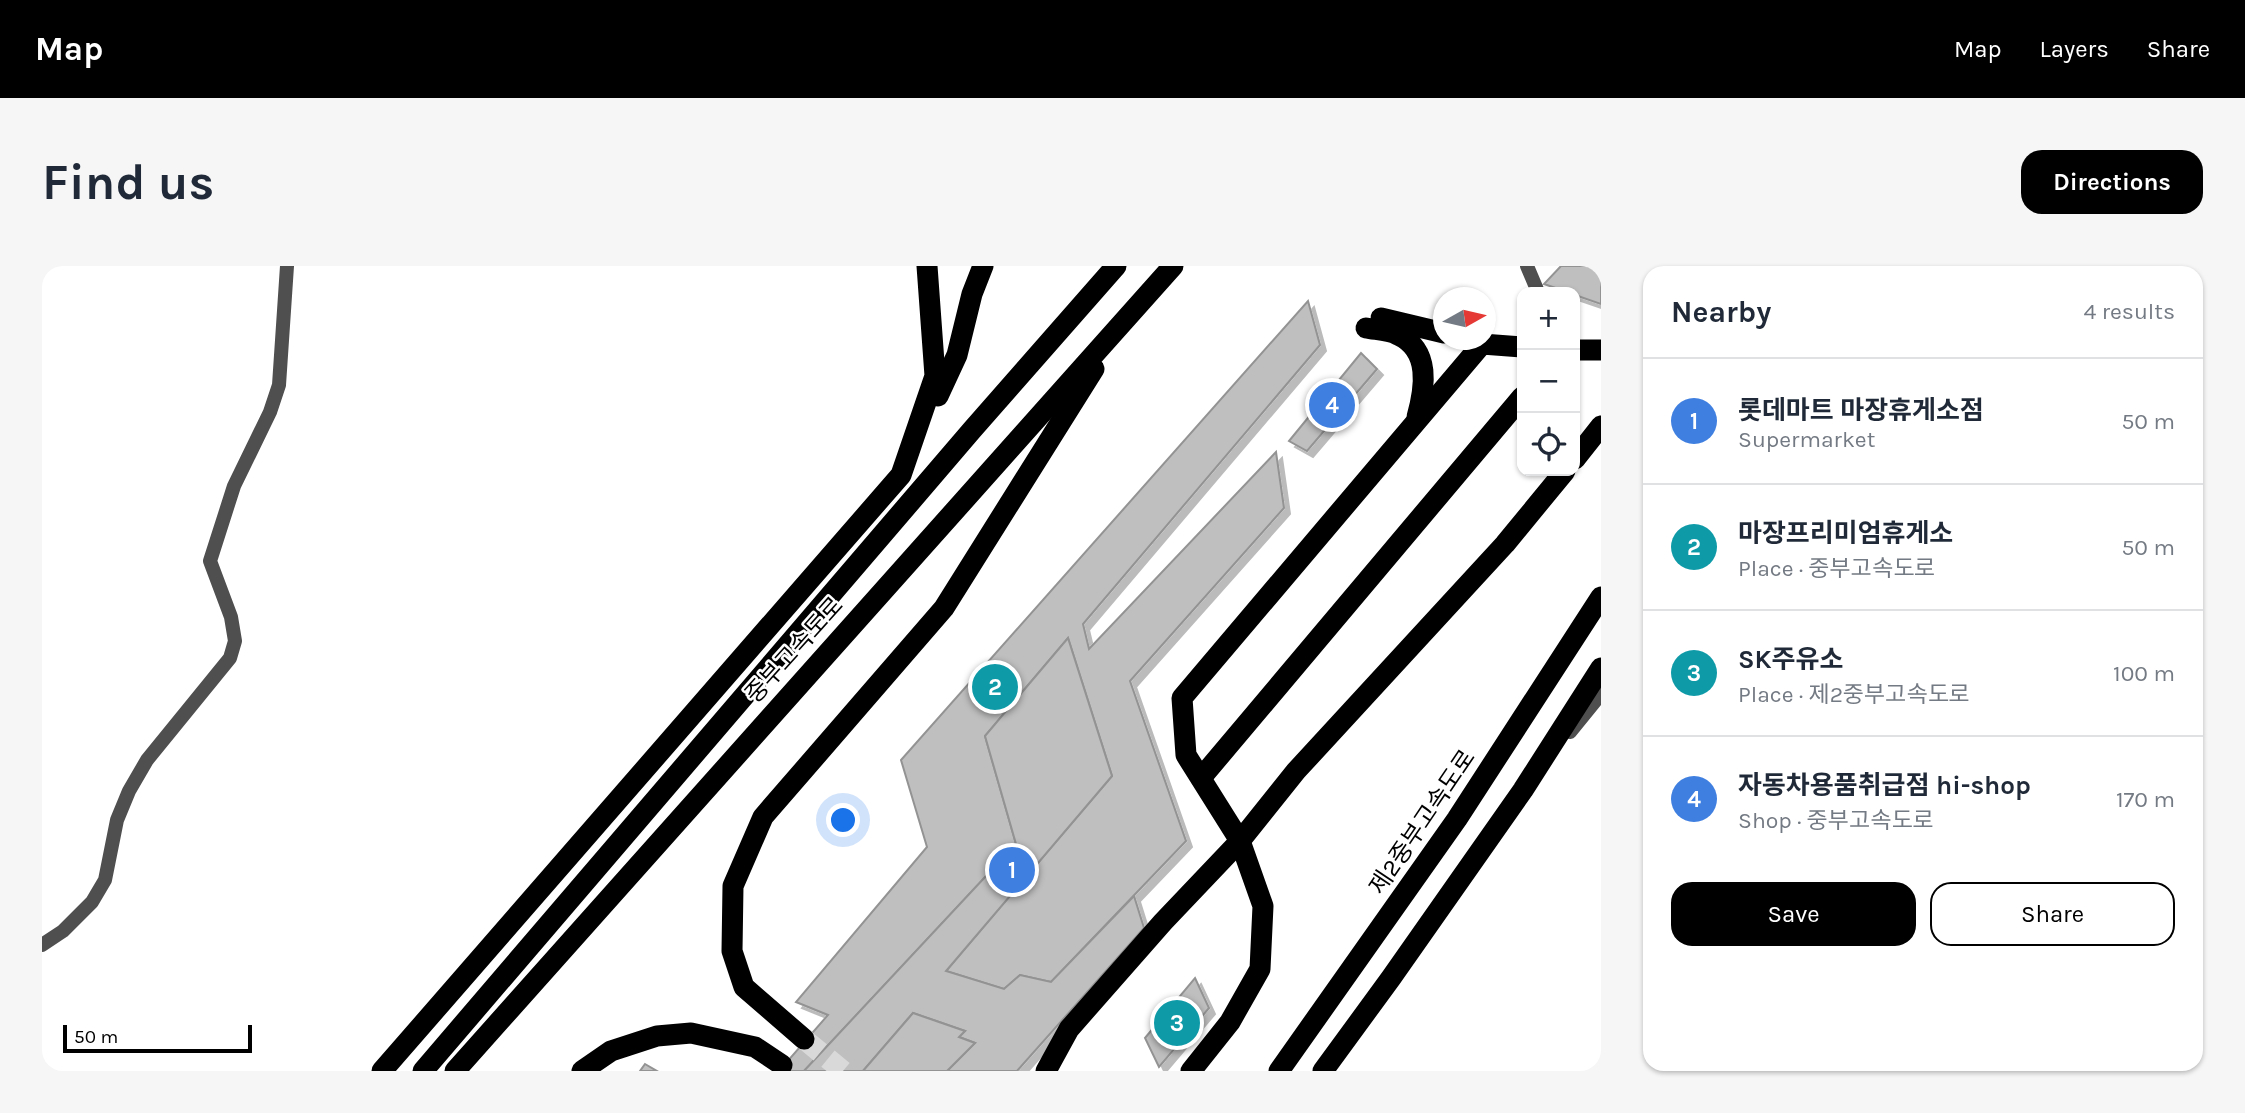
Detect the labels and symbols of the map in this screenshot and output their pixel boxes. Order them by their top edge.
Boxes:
north arrow [1433,287,1496,350]
pin: 4 [1309,379,1355,431]
street label: 중부고속도로 [739,591,849,709]
pin: 2 [972,661,1018,713]
street label: 제2중부고속도로 [1363,744,1481,900]
your location [826,803,860,837]
pin: 1 [989,844,1035,896]
pin: 3 [1154,997,1200,1049]
scale bar [63,1022,252,1054]

